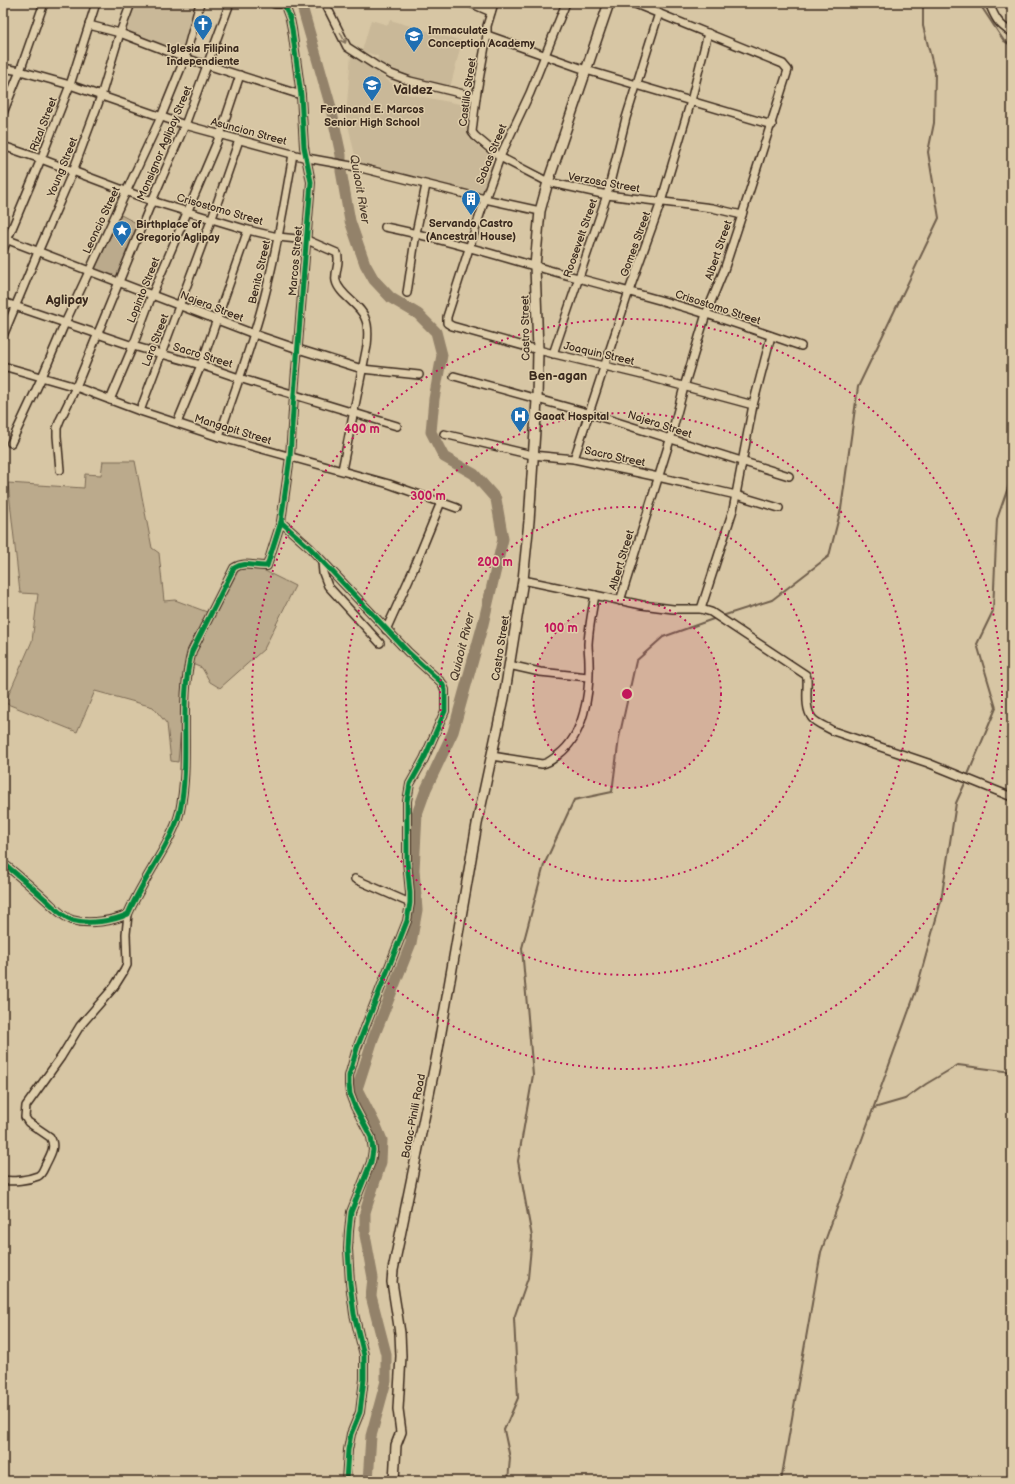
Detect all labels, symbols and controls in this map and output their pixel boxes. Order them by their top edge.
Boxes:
church icon: Iglesia Filipina Independiente [192,13,214,41]
place label: Immaculate Conception Academy [428,24,535,50]
school or university icon: Immaculate Conception Academy [403,25,425,53]
one-way arrow [339,32,347,44]
place label: Iglesia Filipina Independiente [167,42,239,68]
street label: Castillo Street [456,56,479,127]
school or university icon: Ferdinand E. Marcos Senior High School [361,74,383,102]
district label: Valdez [393,82,433,98]
street label: Monsignor Aglipay Street [134,83,195,203]
street label: Rizal Street [27,95,60,153]
place label: Ferdinand E. Marcos Senior High School [320,103,425,129]
street label: Asuncion Street [210,115,289,148]
street label: Sabas Street [474,122,510,186]
street label: Young Street [44,135,81,200]
water label: Quiaoit River [346,153,373,226]
street label: Verzosa Street [567,170,641,195]
street label: Leoncio Street [80,184,123,256]
building icon: Servando Castro (Ancestral House) [460,188,482,216]
street label: Crisostomo Street [175,191,265,228]
street label: Roosevelt Street [561,196,600,279]
street label: Gomes Street [618,209,654,279]
place label: Servando Castro (Ancestral House) [426,217,516,243]
place label: Birthplace of Gregorio Aglipay [136,218,219,244]
street label: Albert Street [702,218,735,282]
place icon: Birthplace of Gregorio Aglipay [111,219,133,247]
street label: Marcos Street [286,225,305,296]
street label: Benito Street [246,238,273,305]
street label: Lopinto Street [124,255,163,325]
street label: Najera Street [178,288,246,325]
street label: Crisostomo Street [673,288,763,328]
district label: Aglipay [45,292,88,308]
street label: Castro Street [518,294,533,361]
street label: Lara Street [140,312,172,368]
street label: Joaquin Street [562,339,636,368]
street label: Sacro Street [171,340,235,371]
district label: Ben-agan [529,368,587,384]
hospital icon: Gaoat Hospital [509,405,531,433]
street label: Najera Street [626,408,694,441]
place label: Gaoat Hospital [534,410,609,423]
street label: Mangapit Street [193,412,274,448]
text: 400 m [344,422,380,437]
street label: Sacro Street [583,444,647,469]
text: 300 m [410,489,446,504]
street label: Albert Street [606,528,637,592]
text: 200 m [477,555,513,570]
water label: Quiaoit River [447,610,479,683]
street label: Castro Street [489,614,512,682]
text: 100 m [544,621,578,636]
centre of rings [620,687,634,701]
street label: Batac-Pinili Road [399,1073,428,1159]

